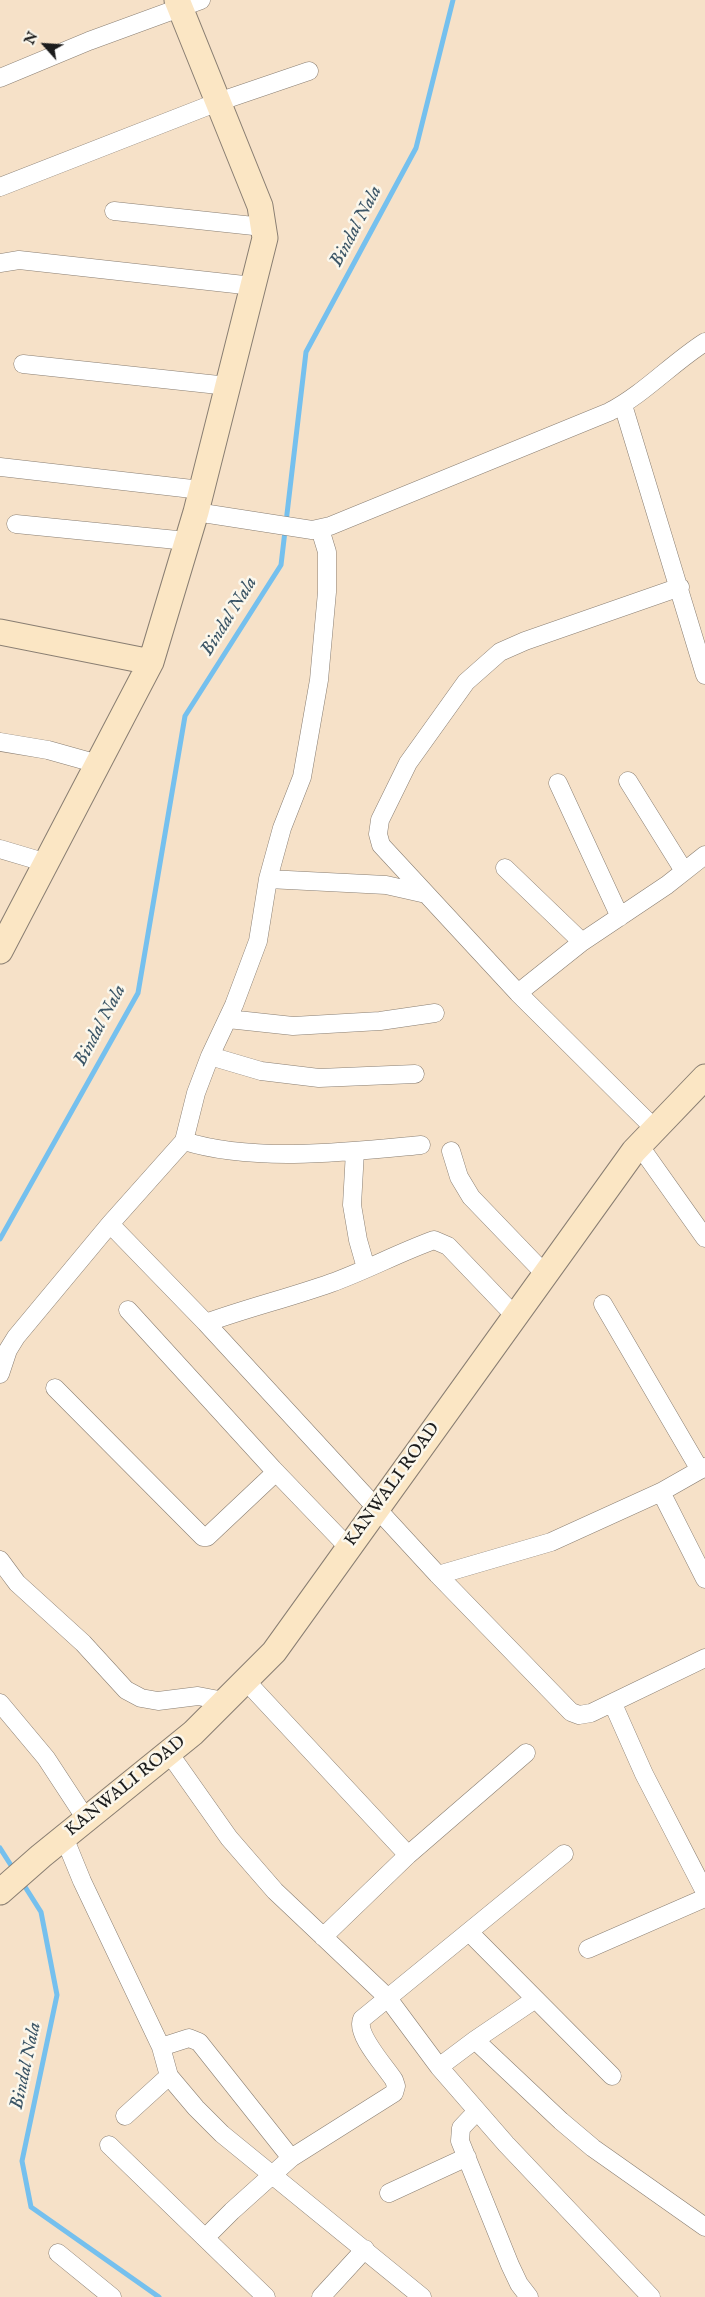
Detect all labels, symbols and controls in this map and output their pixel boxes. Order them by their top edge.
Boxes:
north arrow [20,20,70,70]
text: N [21,29,42,48]
water label: Bindal Nala [326,182,388,272]
water label: Bindal Nala [197,573,263,661]
water label: Bindal Nala [70,981,132,1071]
street label: KANWALI ROAD [341,1419,445,1551]
street label: KANWALI ROAD [62,1732,190,1842]
water label: Bindal Nala [7,2020,47,2112]

